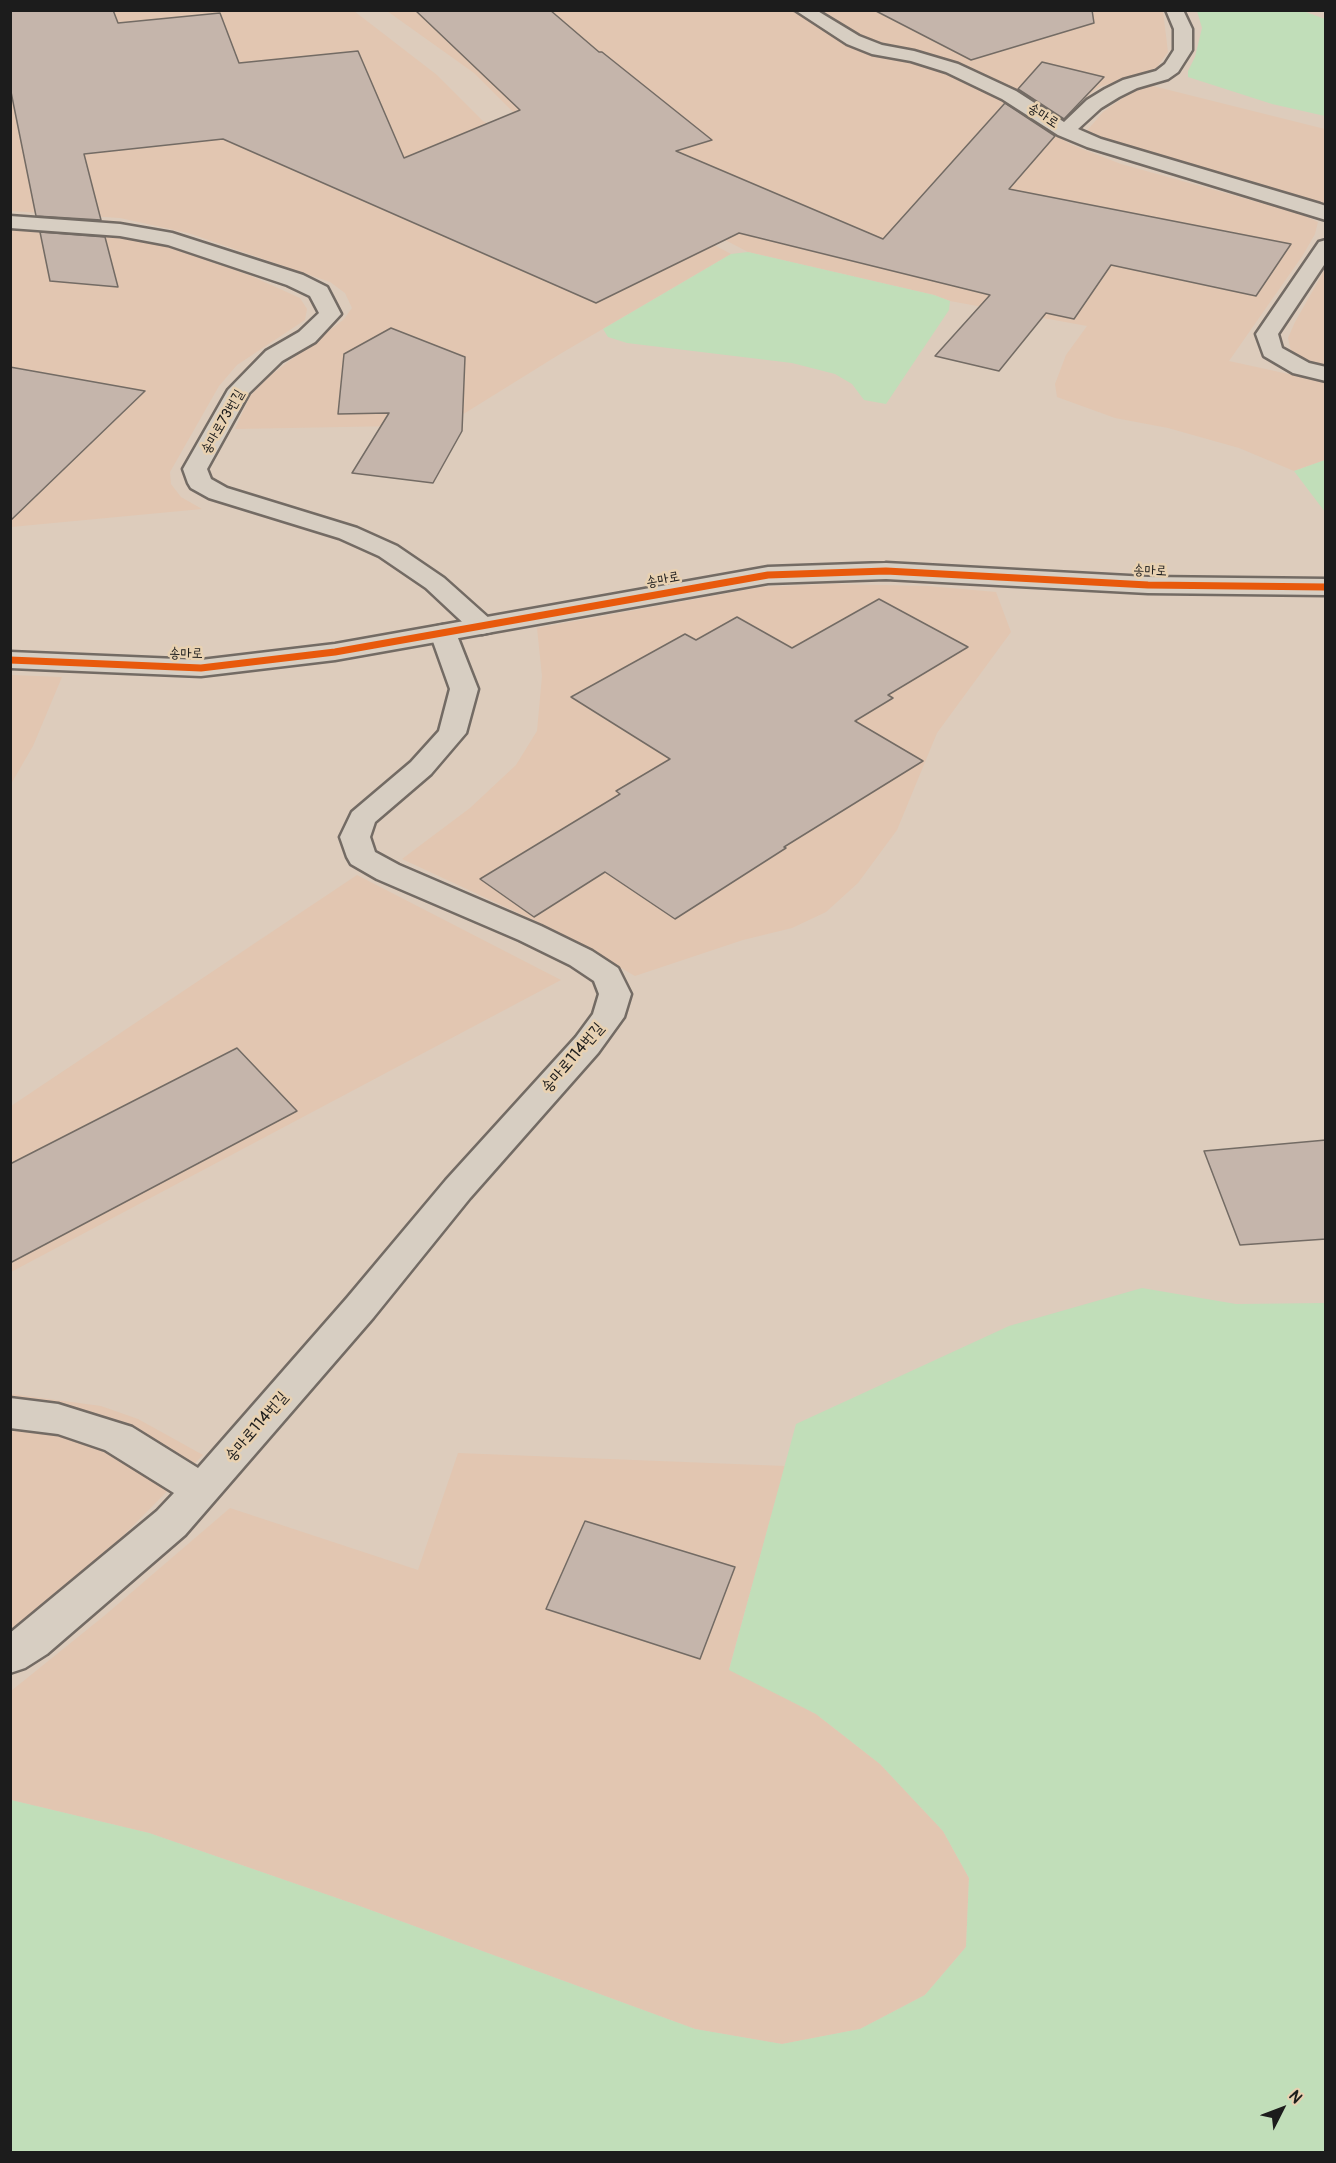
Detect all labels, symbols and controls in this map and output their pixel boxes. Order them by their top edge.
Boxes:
street label: 송마로 [1024,100,1062,132]
street label: 송마로73번길 [198,387,248,457]
street label: 송마로 [1133,562,1167,580]
street label: 송마로 [645,569,681,591]
street label: 송마로 [169,645,203,663]
street label: 송마로114번길 [537,1019,609,1097]
street label: 송마로114번길 [221,1388,293,1466]
north arrow [1252,2079,1312,2139]
text: N [1284,2086,1306,2108]

